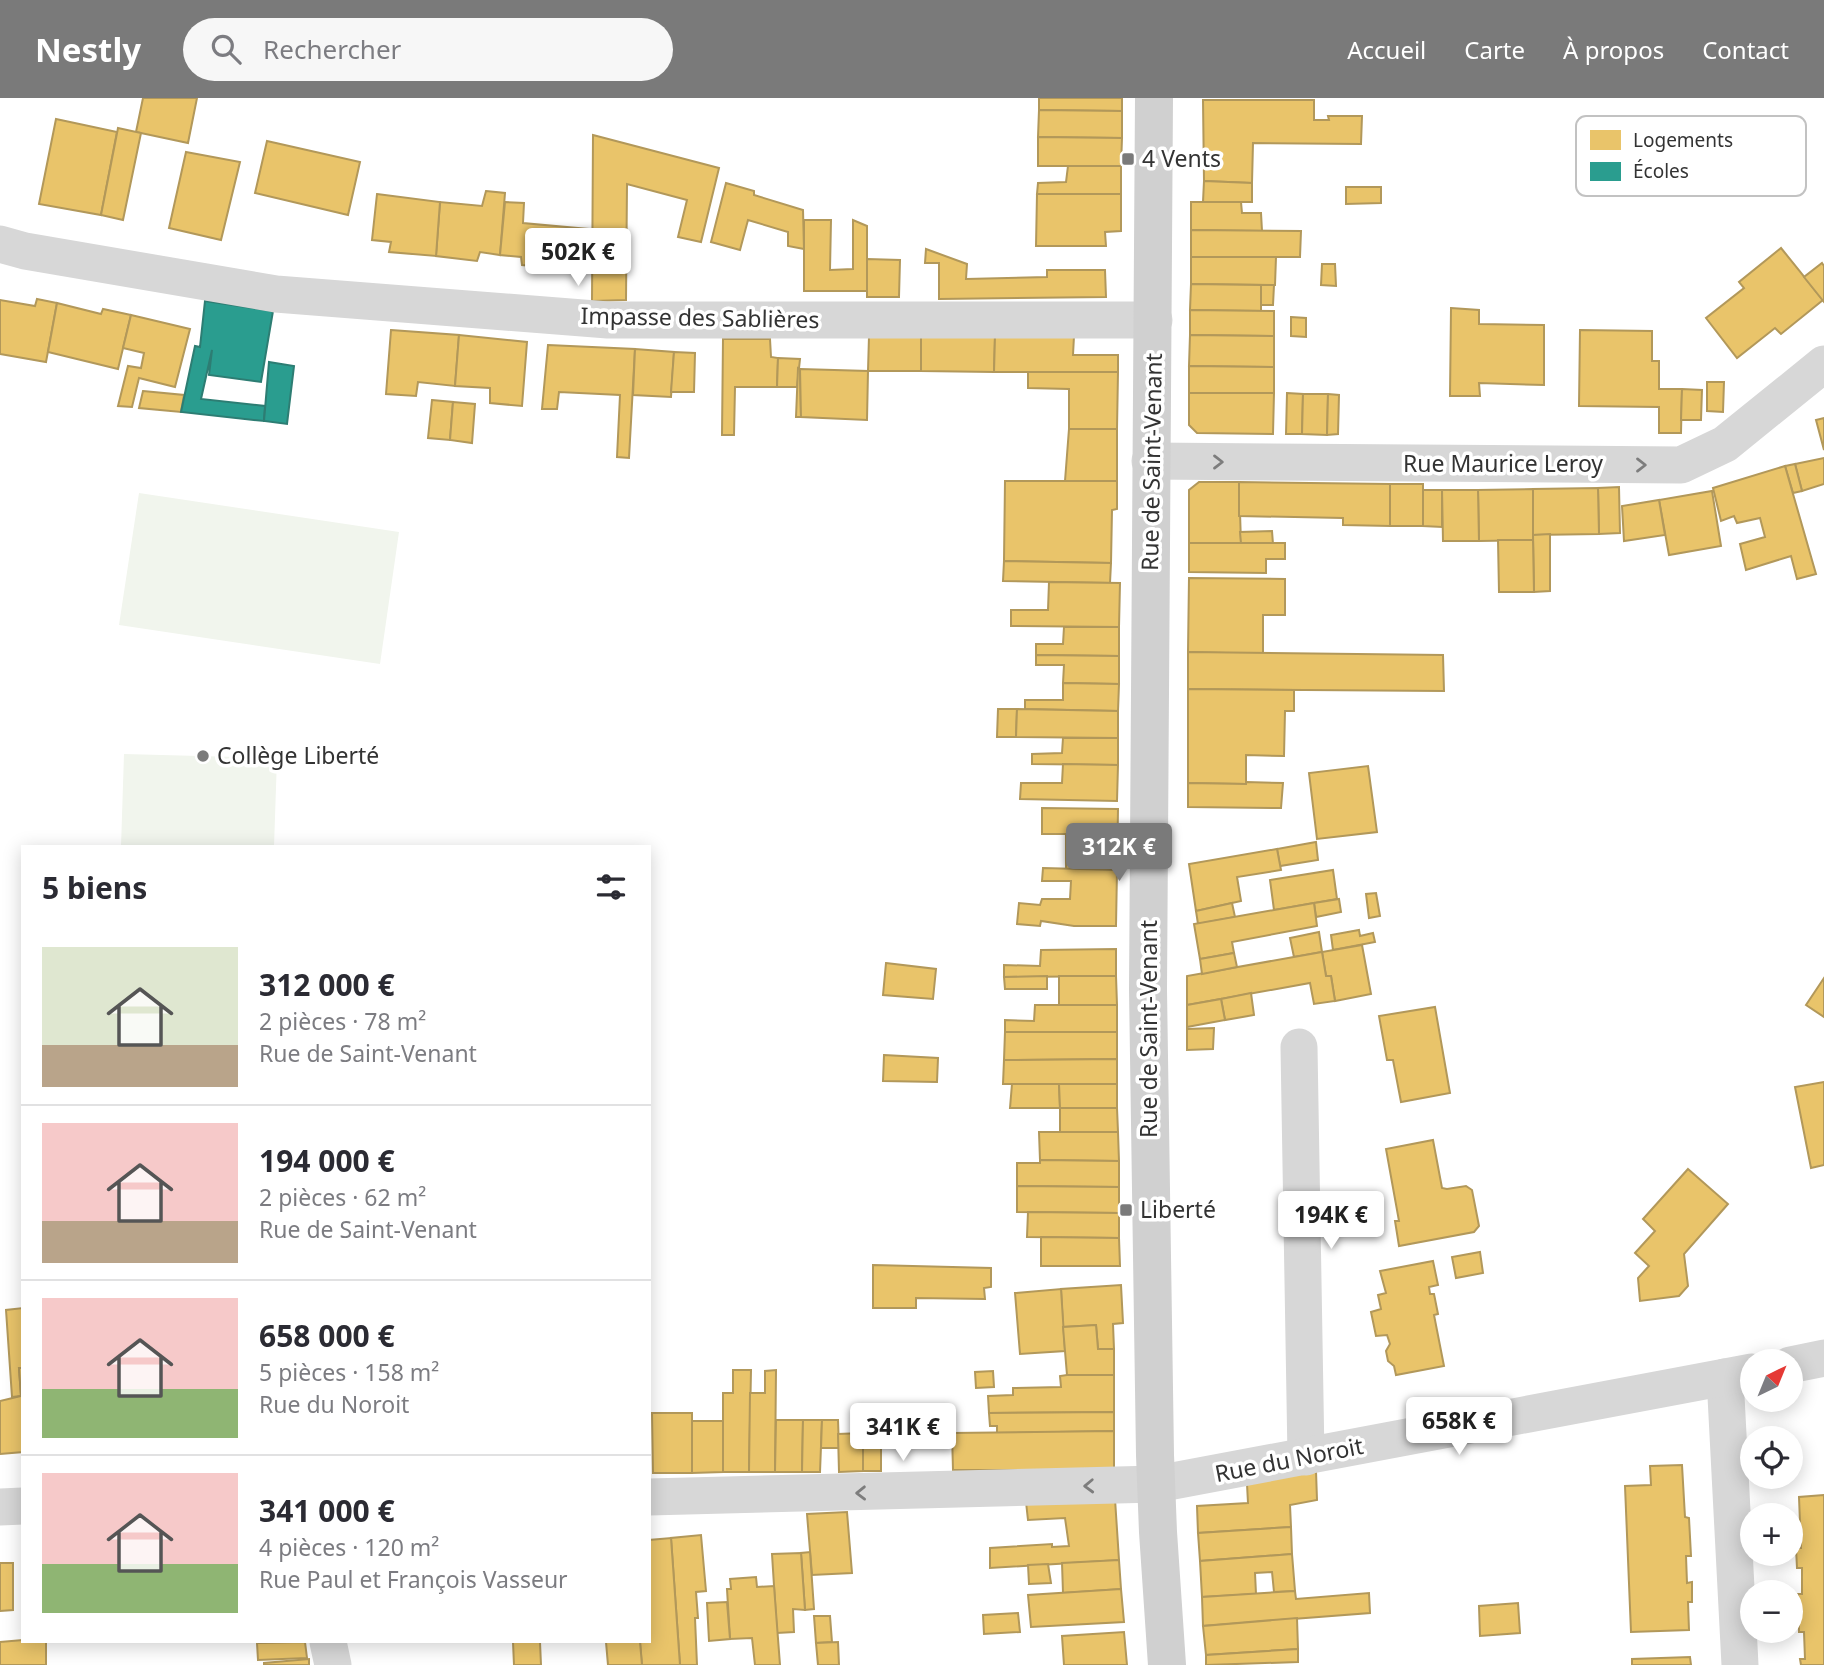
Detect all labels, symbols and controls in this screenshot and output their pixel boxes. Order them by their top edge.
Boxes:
search box [183,18,673,81]
text: Nestly [35,27,141,72]
icon: search [207,30,245,68]
text: Rechercher [263,31,401,67]
text: Accueil [1347,33,1426,66]
text: Carte [1464,33,1525,66]
text: À propos [1563,33,1664,66]
text: Contact [1702,33,1789,66]
legend [1576,116,1806,196]
text: Logements [1633,127,1733,153]
place label: 4 Vents [1142,142,1221,174]
marker: 4 Vents [1120,151,1136,167]
text: Écoles [1633,158,1689,184]
pin: 502K € [521,228,635,288]
text: 502K € [541,235,615,267]
street label: Impasse des Sablières [580,299,820,335]
street label: Rue de Saint-Venant [1133,353,1169,571]
street label: Rue Maurice Leroy [1403,447,1603,479]
one-way arrow [1213,454,1224,470]
one-way arrow [1637,457,1647,473]
place label: Collège Liberté [217,739,379,771]
marker: Collège Liberté [195,748,211,764]
pin: 312K € [1062,824,1176,883]
text: 312K € [1082,830,1156,862]
text: 5 biens [42,867,147,908]
icon: filters [592,868,630,906]
street label: Rue de Saint-Venant [1132,920,1164,1138]
text: 312 000 € [259,964,395,1005]
icon: home [98,975,182,1059]
text: 2 pièces · 78 m² [259,1005,426,1037]
text: Rue de Saint-Venant [259,1037,477,1069]
text: 194 000 € [259,1140,395,1181]
icon: home [98,1151,182,1235]
text: 2 pièces · 62 m² [259,1181,426,1213]
pin: 194K € [1274,1192,1388,1251]
place label: Liberté [1140,1193,1216,1225]
text: 194K € [1294,1198,1368,1230]
marker: Liberté [1118,1202,1134,1218]
text: Rue de Saint-Venant [259,1213,477,1245]
text: 658 000 € [259,1315,395,1356]
icon: home [98,1326,182,1410]
north arrow [1740,1349,1802,1412]
map controls [1740,1349,1803,1643]
text: 5 pièces · 158 m² [259,1356,439,1388]
text: Rue du Noroit [259,1388,409,1420]
pin: 658K € [1402,1398,1516,1457]
pin: 341K € [846,1404,960,1463]
text: 658K € [1422,1404,1496,1436]
text: 341K € [866,1410,940,1442]
button: locate [1740,1426,1803,1489]
street label: Rue du Noroit [1212,1429,1366,1489]
one-way arrow [1083,1478,1094,1493]
one-way arrow [856,1485,867,1500]
text: 341 000 € [259,1490,395,1531]
icon: home [98,1501,182,1585]
button: + [1740,1503,1803,1566]
text: 4 pièces · 120 m² [259,1531,439,1563]
text: Rue Paul et François Vasseur [259,1563,568,1595]
button: − [1740,1580,1803,1643]

